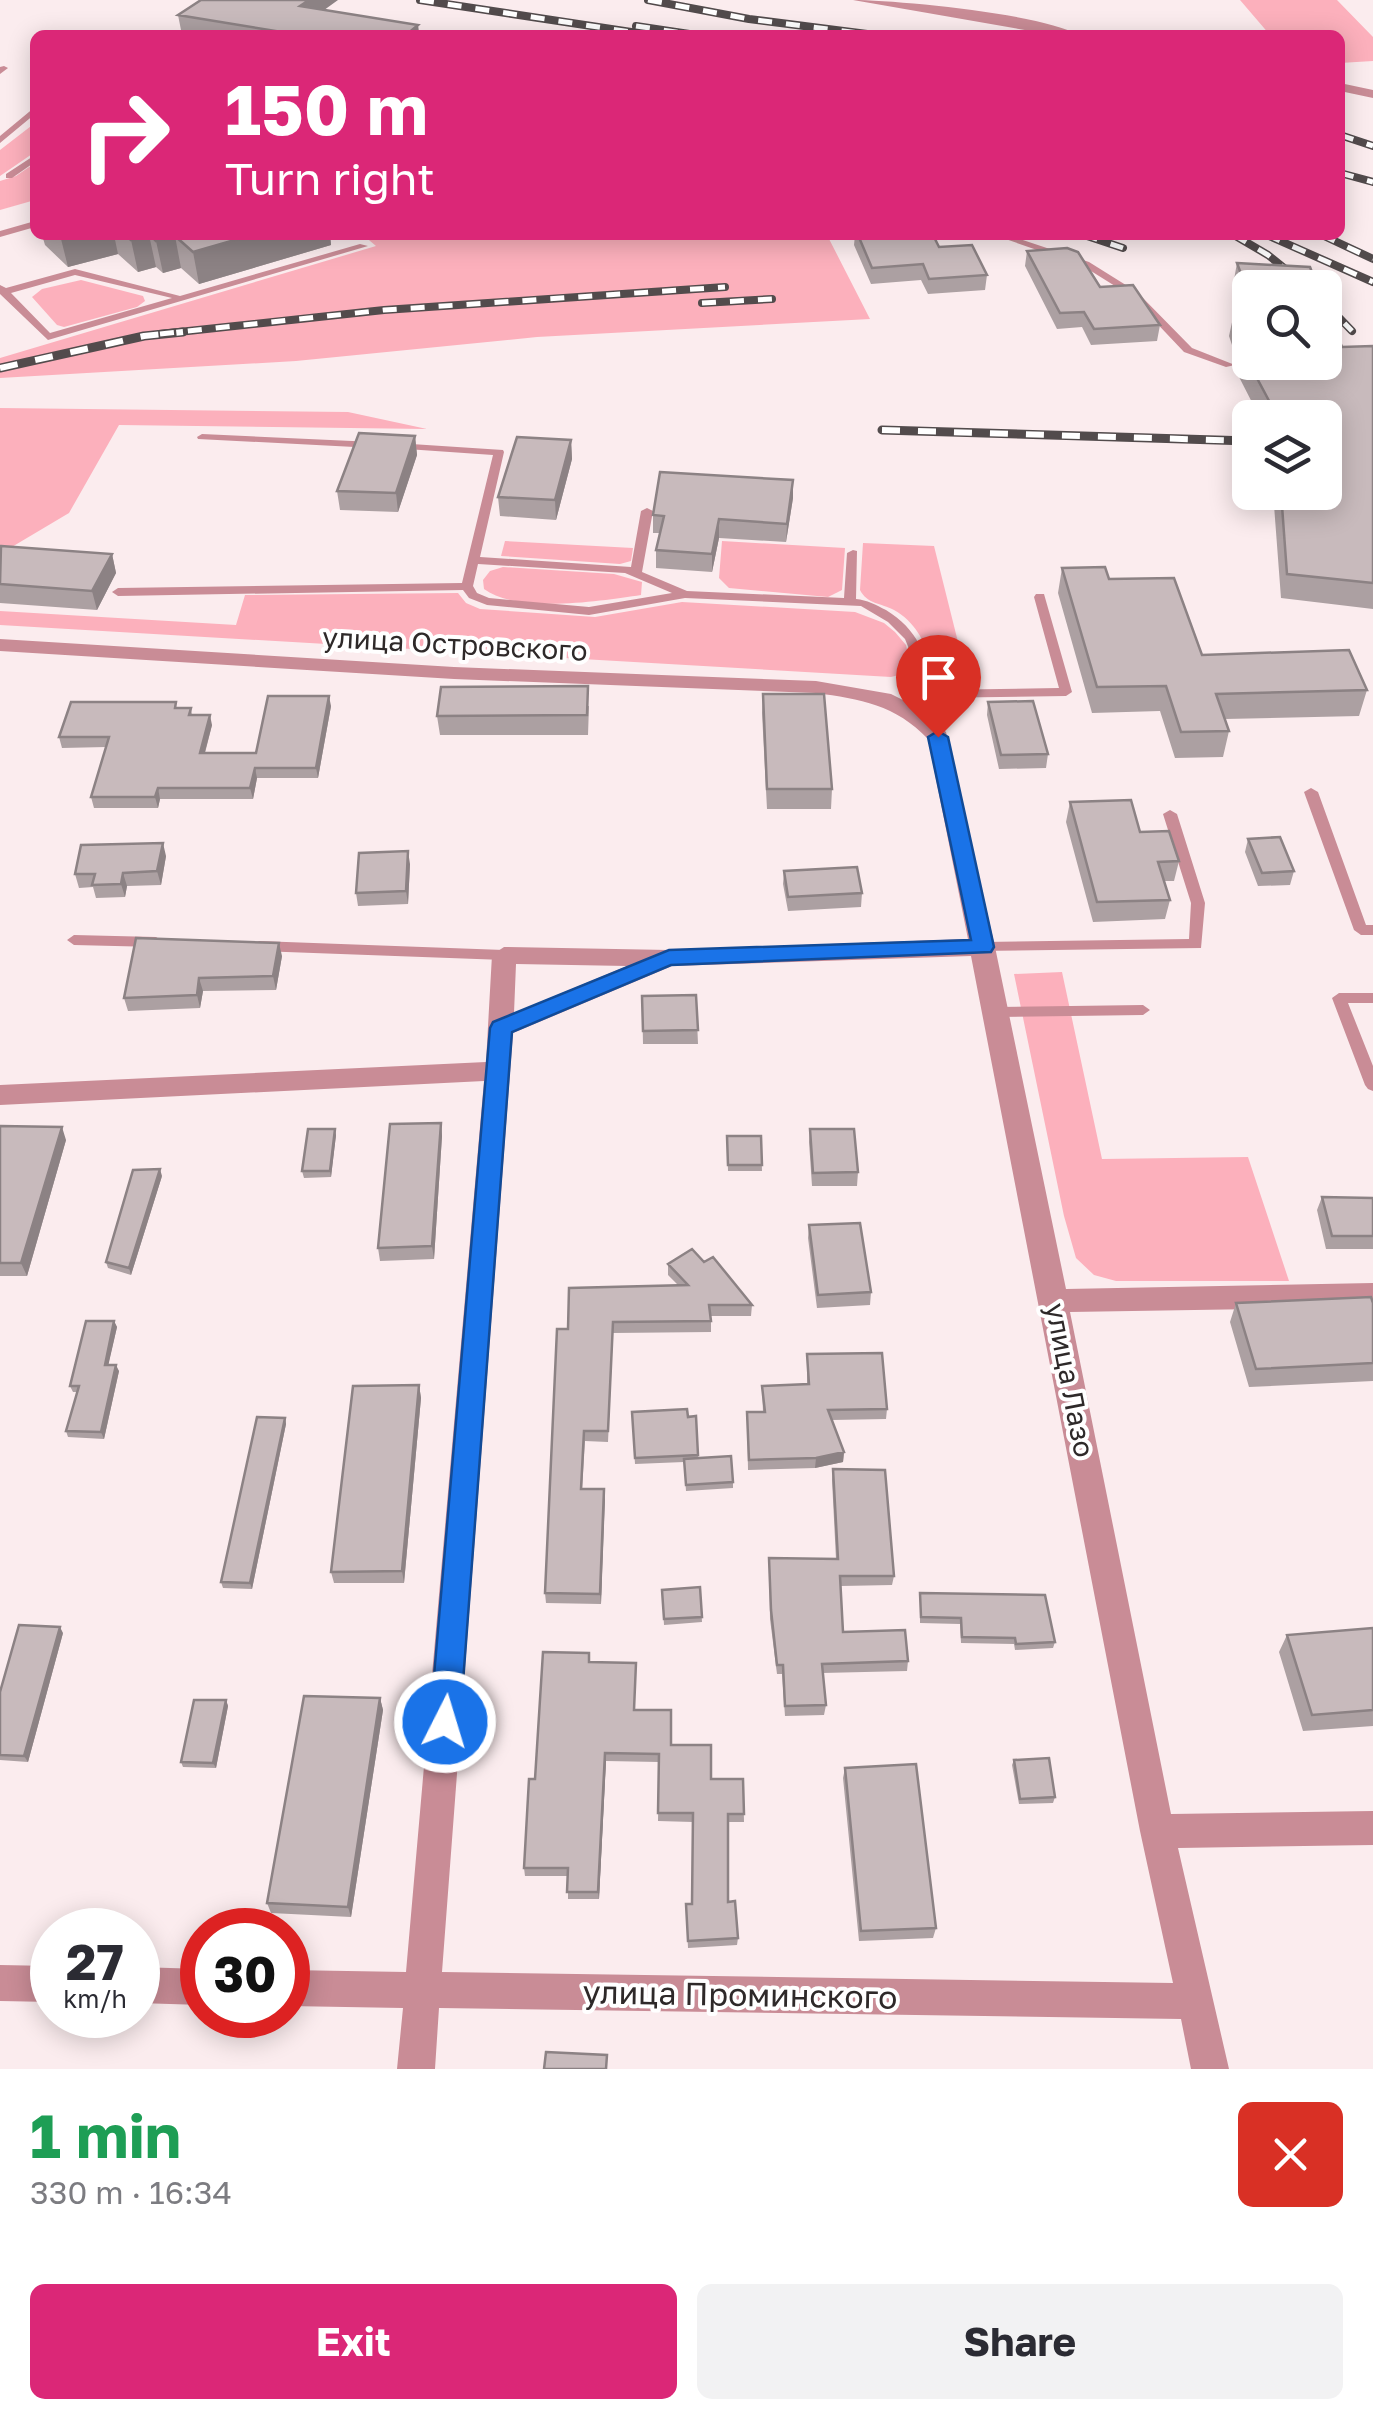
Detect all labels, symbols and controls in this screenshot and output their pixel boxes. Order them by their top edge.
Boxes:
text: 150 m [225,66,428,150]
icon: right [60,70,190,200]
text: Turn right [225,151,435,205]
map controls [1232,270,1342,510]
button: search [1232,270,1342,380]
button: layers [1232,400,1342,510]
street label: улица Островского [322,620,589,667]
pin [896,635,981,738]
icon: arrive [911,650,966,705]
street label: улица Лазо [1039,1300,1102,1460]
position arrow [393,1670,497,1774]
speed limit sign: 30 [180,1908,310,2038]
text: 27 [66,1931,124,1991]
street label: улица Проминского [582,1972,898,2016]
text: km/h [63,1983,127,2014]
text: 1 min [30,2099,181,2171]
button: close [1238,2102,1343,2207]
text: 330 m · 16:34 [30,2173,232,2211]
button: Exit [30,2284,677,2399]
button: Share [697,2284,1343,2399]

